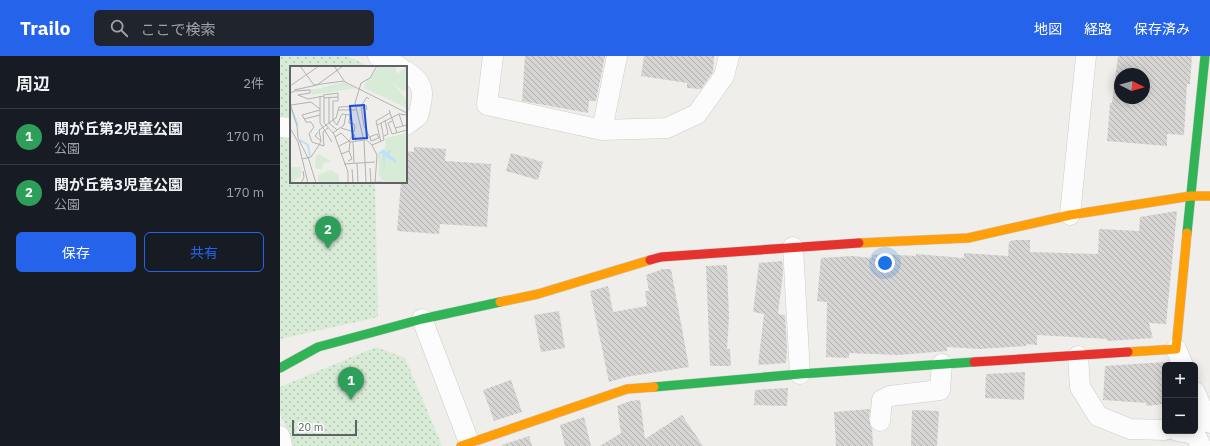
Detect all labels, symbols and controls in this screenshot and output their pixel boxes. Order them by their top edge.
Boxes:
search box [94,10,374,46]
text: Trailo [20,16,70,40]
icon: search [108,17,130,39]
text: ここで検索 [140,20,215,39]
text: 地図 [1034,20,1062,38]
text: 経路 [1084,20,1112,38]
text: 保存済み [1134,20,1190,38]
inset map [290,66,407,183]
north arrow [1114,68,1150,104]
text: 周辺 [16,73,50,95]
text: 2件 [243,75,264,92]
text: 関が丘第2児童公園 [54,119,183,138]
text: 1 [25,128,33,145]
text: 170 m [226,128,264,145]
text: 公園 [54,140,80,157]
text: 関が丘第3児童公園 [54,175,183,194]
text: 2 [25,184,33,201]
text: 170 m [226,184,264,201]
text: 公園 [54,196,80,213]
pin: 2 [315,216,341,249]
button: 保存 [16,232,136,272]
button: 共有 [144,232,264,272]
your location [875,253,895,273]
map controls [1162,362,1198,434]
button: + [1162,362,1198,398]
pin: 1 [338,367,364,400]
button: − [1162,398,1198,434]
scale bar [292,418,357,437]
text: 20 m [298,420,323,434]

